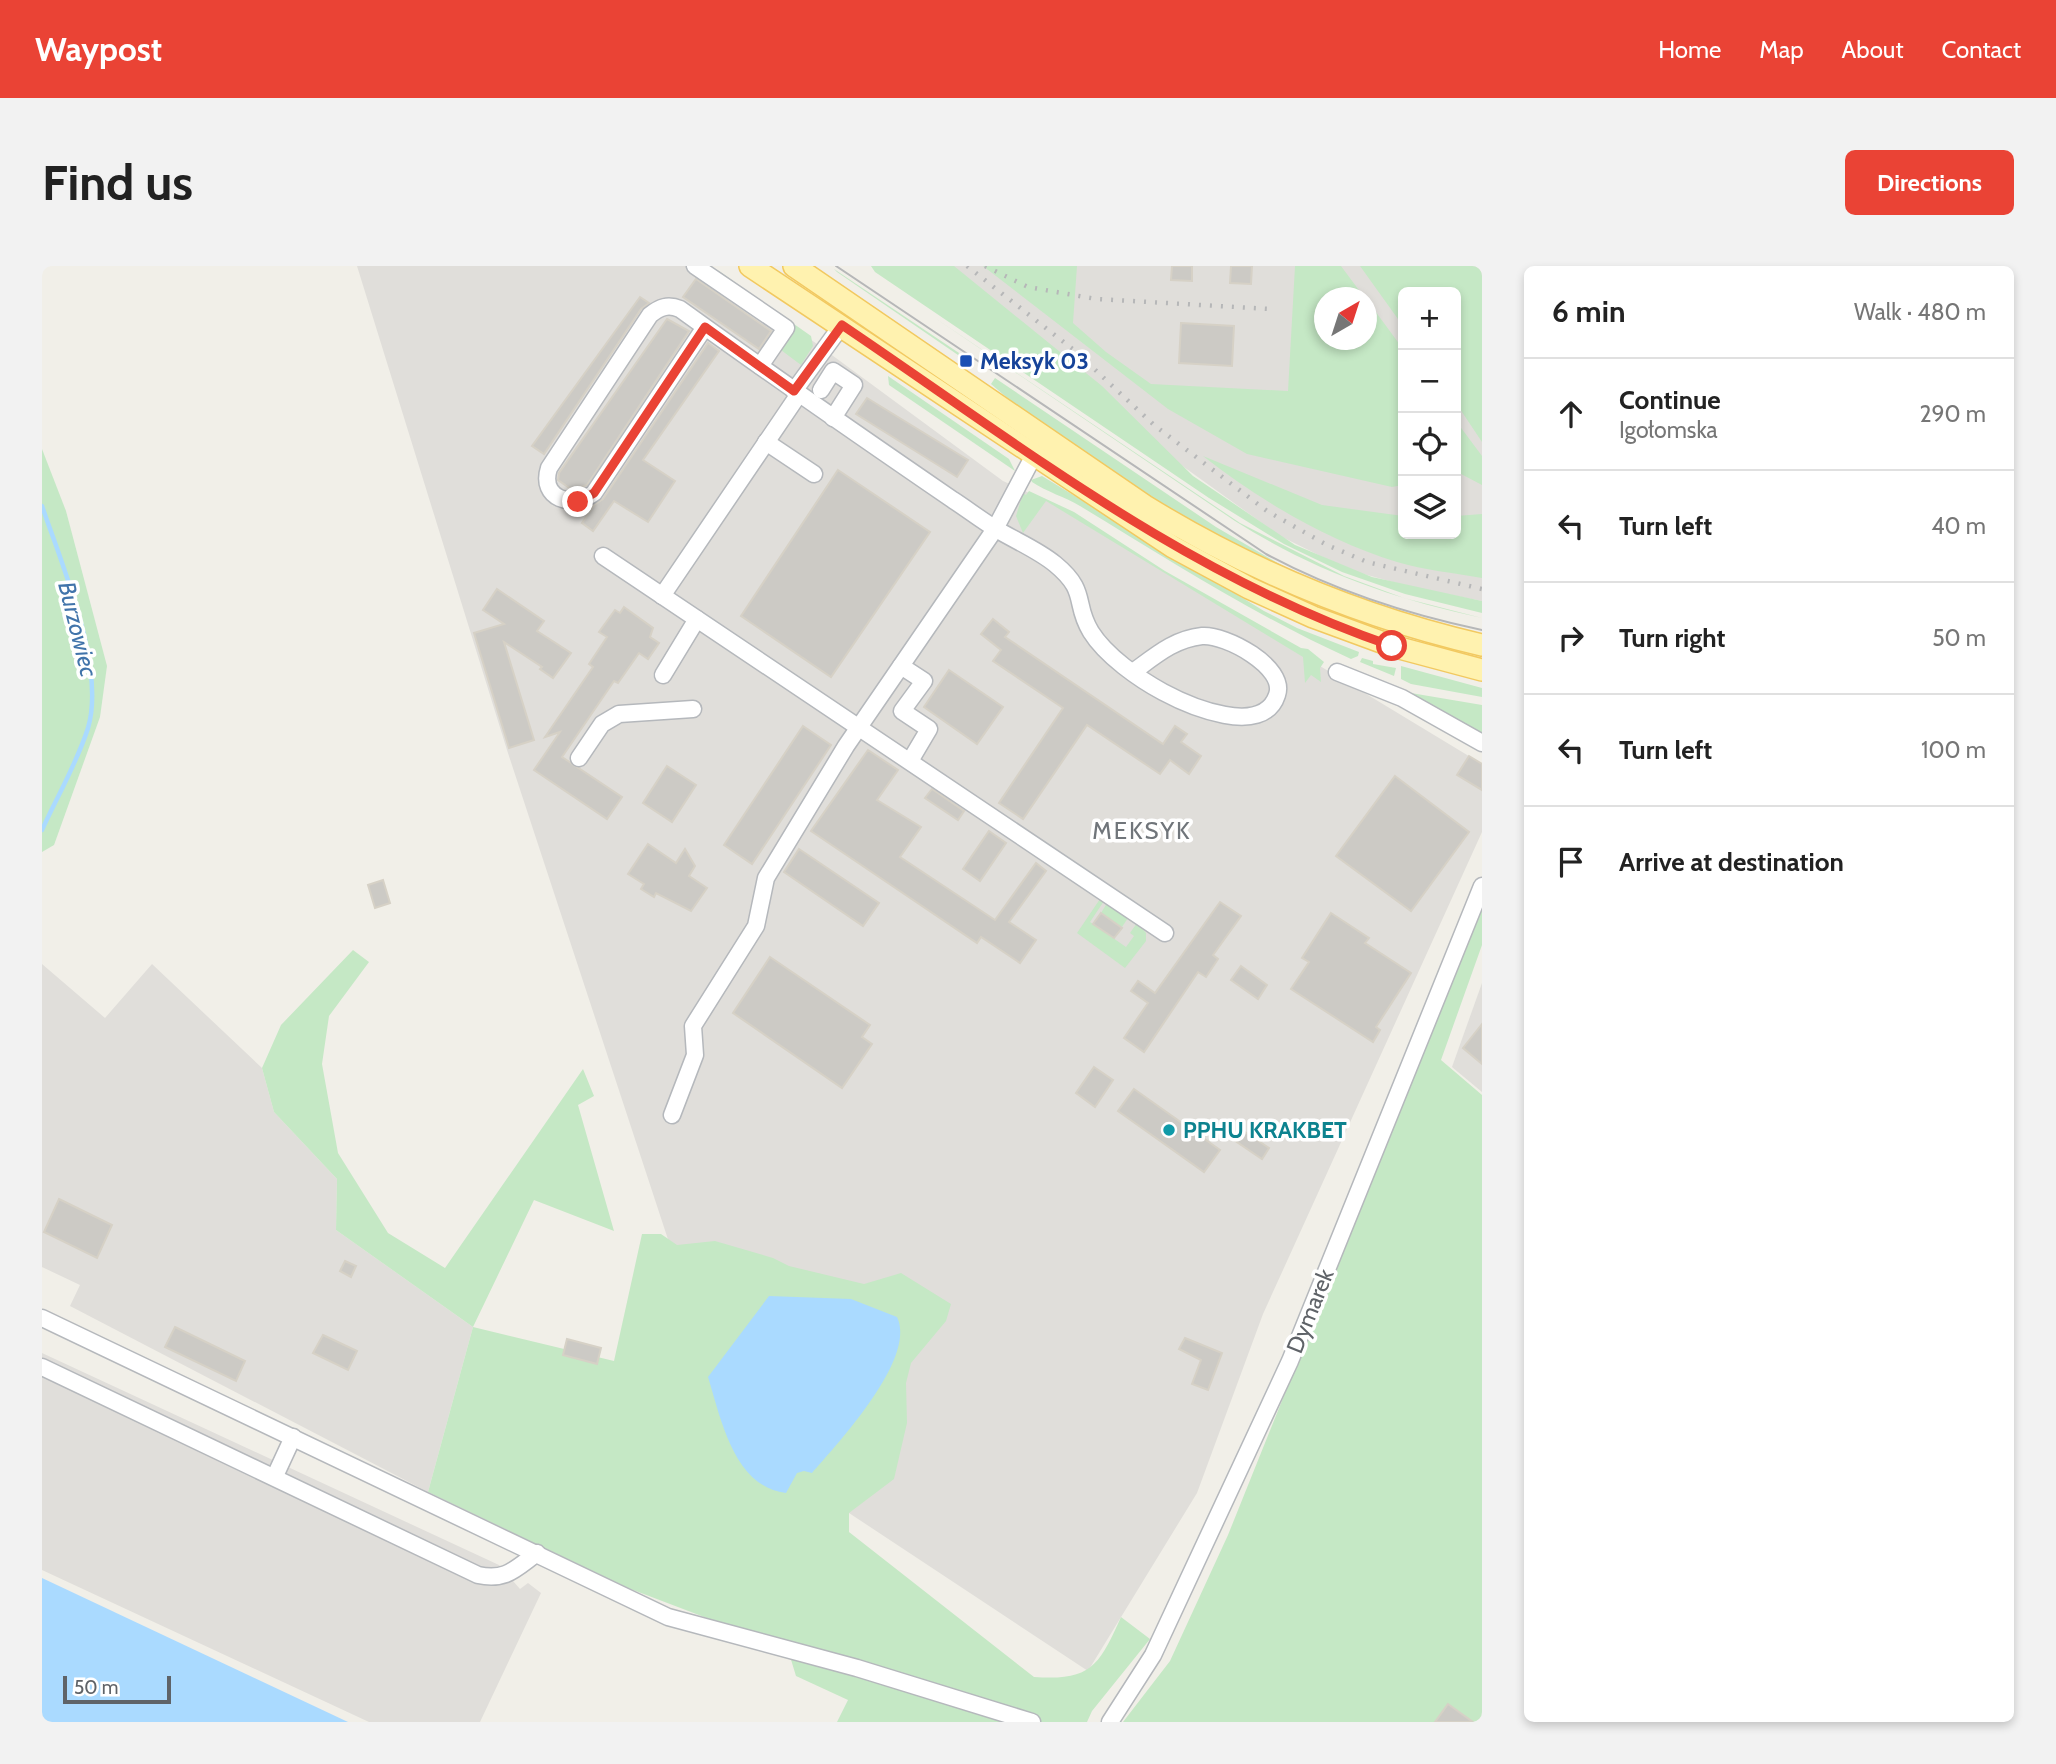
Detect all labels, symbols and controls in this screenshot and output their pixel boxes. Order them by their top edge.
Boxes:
text: Waypost [35,29,162,69]
text: Home [1658,35,1721,64]
text: Map [1759,35,1804,64]
text: About [1842,35,1904,64]
text: Contact [1942,35,2021,64]
button: Directions [1845,150,2014,215]
text: Find us [42,153,193,212]
north arrow [1314,287,1377,350]
map controls [1398,287,1461,539]
button: + [1398,287,1461,350]
text: 6 min [1552,293,1625,330]
text: Walk · 480 m [1854,298,1986,326]
place label: Meksyk 03 [980,347,1089,375]
button: − [1398,350,1461,413]
marker: Meksyk 03 [958,353,974,369]
text: Continue [1619,384,1721,416]
icon: ahead [1552,395,1590,433]
text: 290 m [1919,400,1986,428]
button: locate [1398,413,1461,476]
text: Igołomska [1619,416,1718,444]
button: layers [1398,476,1461,539]
route end [562,486,593,517]
icon: left [1552,507,1590,545]
text: Turn left [1619,510,1712,542]
text: 40 m [1931,512,1986,540]
water label: Burzowiec [52,578,104,681]
icon: right [1552,619,1590,657]
text: Turn right [1619,622,1725,654]
text: 50 m [1932,624,1986,652]
route start [1376,630,1407,661]
icon: left [1552,731,1590,769]
text: Turn left [1619,734,1712,766]
text: 100 m [1921,736,1986,764]
district label: MEKSYK [1092,816,1192,845]
icon: arrive [1552,843,1590,881]
text: Arrive at destination [1619,846,1844,878]
place label: PPHU KRAKBET [1183,1116,1347,1144]
marker: PPHU KRAKBET [1161,1122,1177,1138]
street label: Dymarek [1280,1264,1340,1357]
scale bar [63,1673,172,1705]
text: 50 m [74,1676,118,1699]

